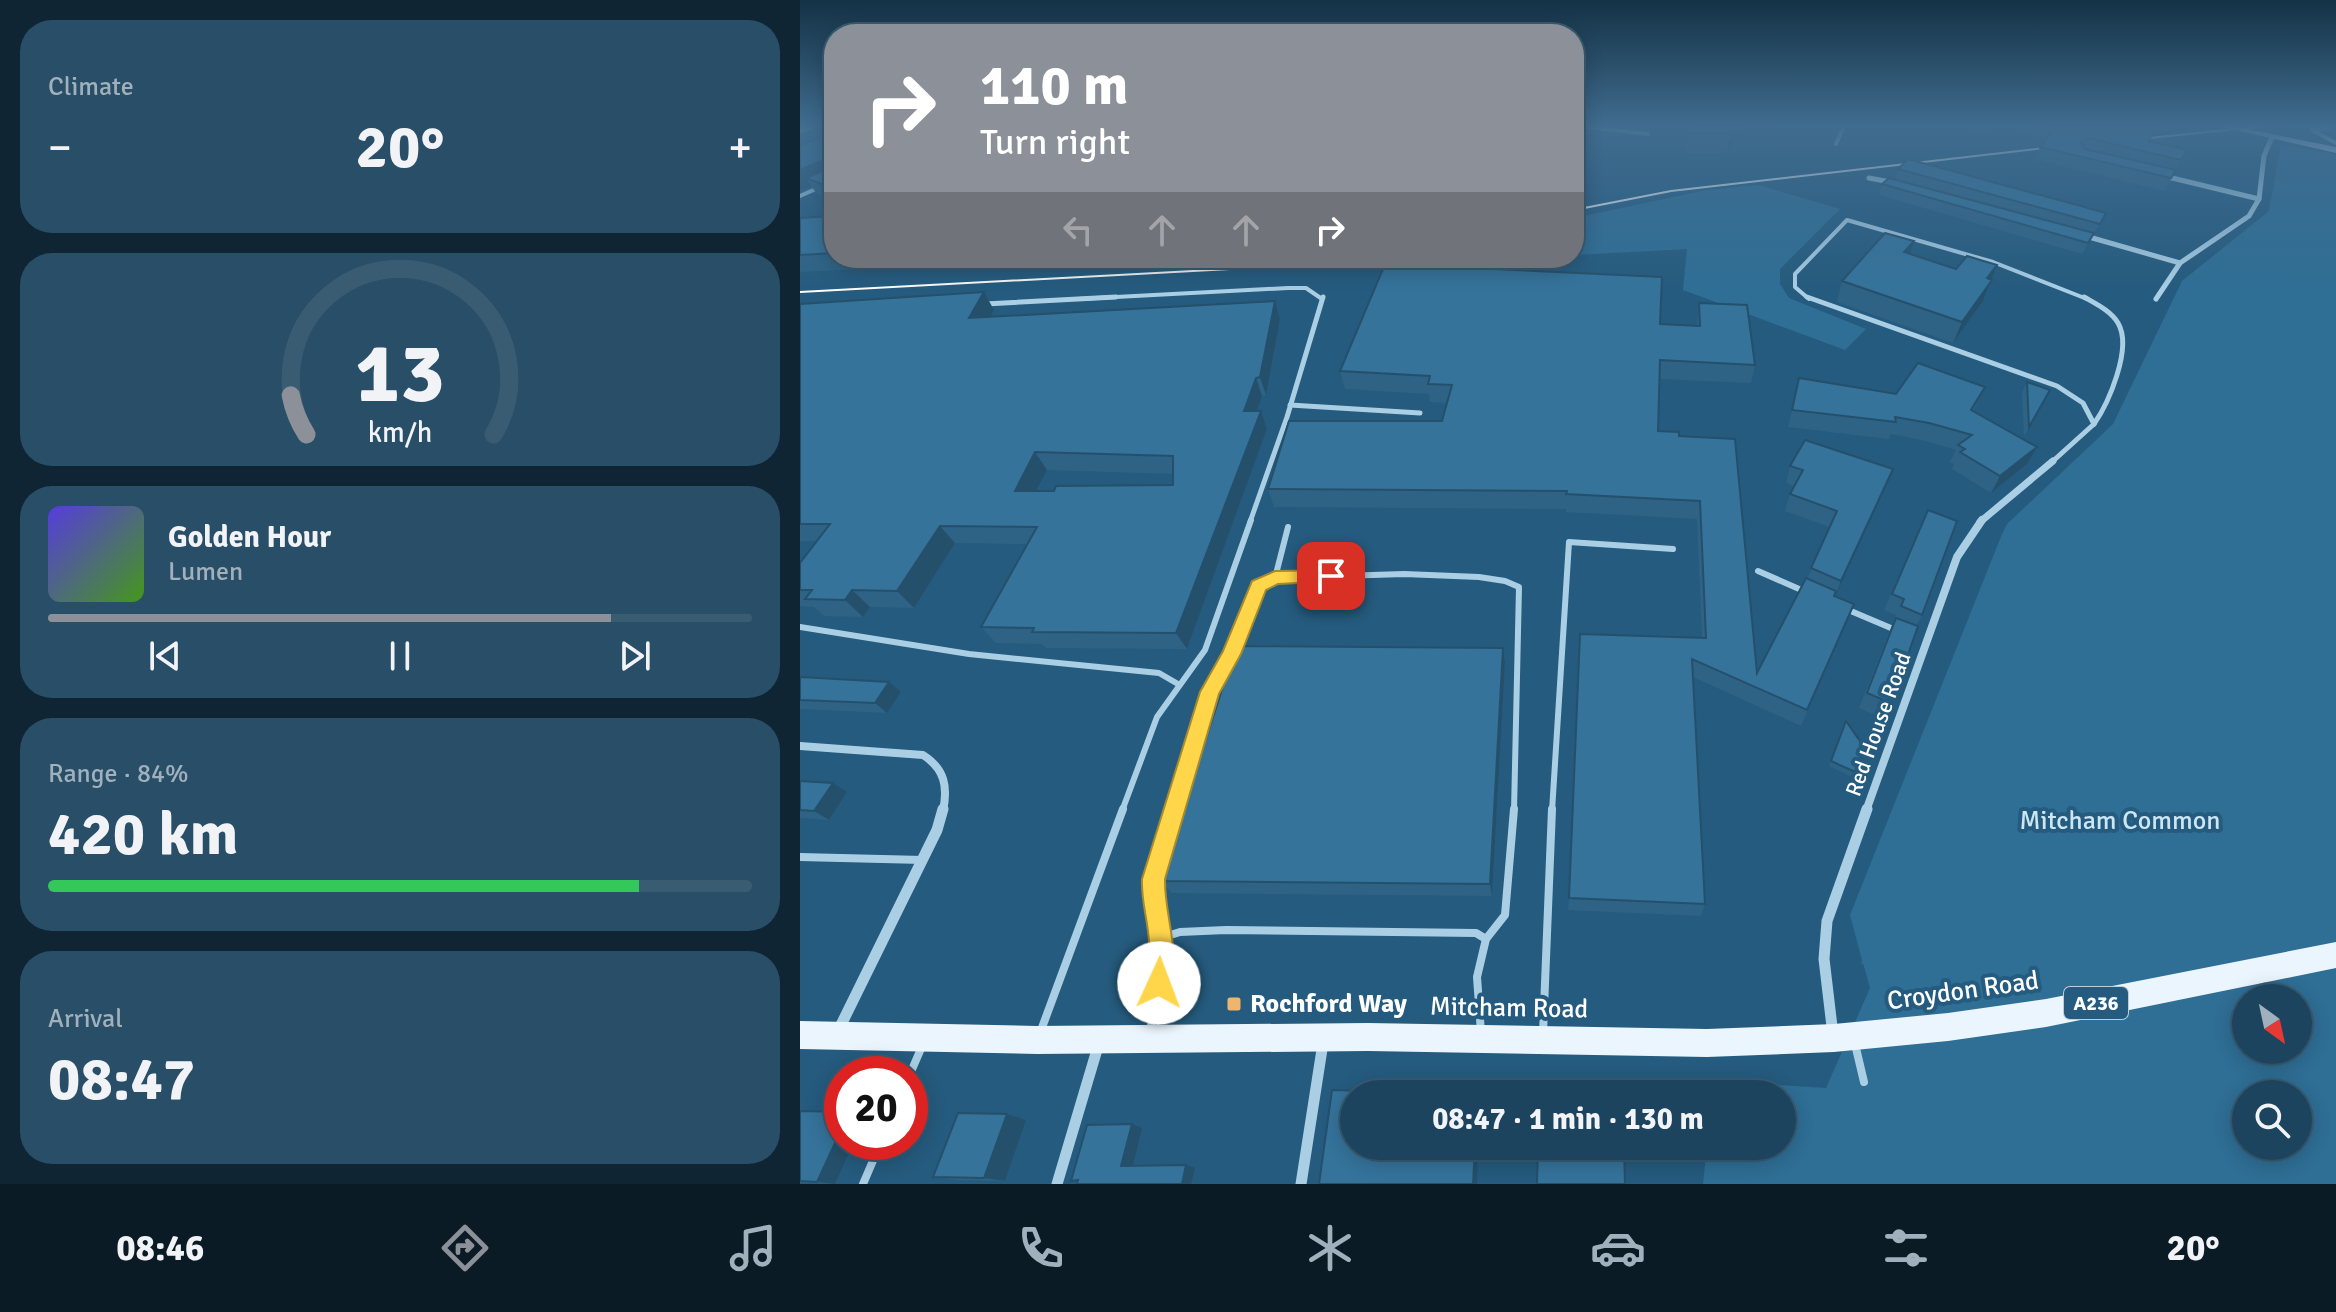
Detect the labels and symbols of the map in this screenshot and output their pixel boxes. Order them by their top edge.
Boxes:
pin [1297,542,1365,610]
street label: Red House Road [1839,648,1917,800]
park label: Mitcham Common [2020,805,2221,837]
position arrow [1117,941,1201,1025]
street label: Croydon Road [1885,965,2041,1017]
north arrow [2232,984,2312,1064]
road number: A236 [2064,987,2128,1019]
place label: Rochford Way [1250,988,1407,1020]
street label: Mitcham Road [1429,991,1589,1025]
marker: Rochford Way [1225,995,1243,1013]
speed limit sign: 20 [824,1056,928,1160]

